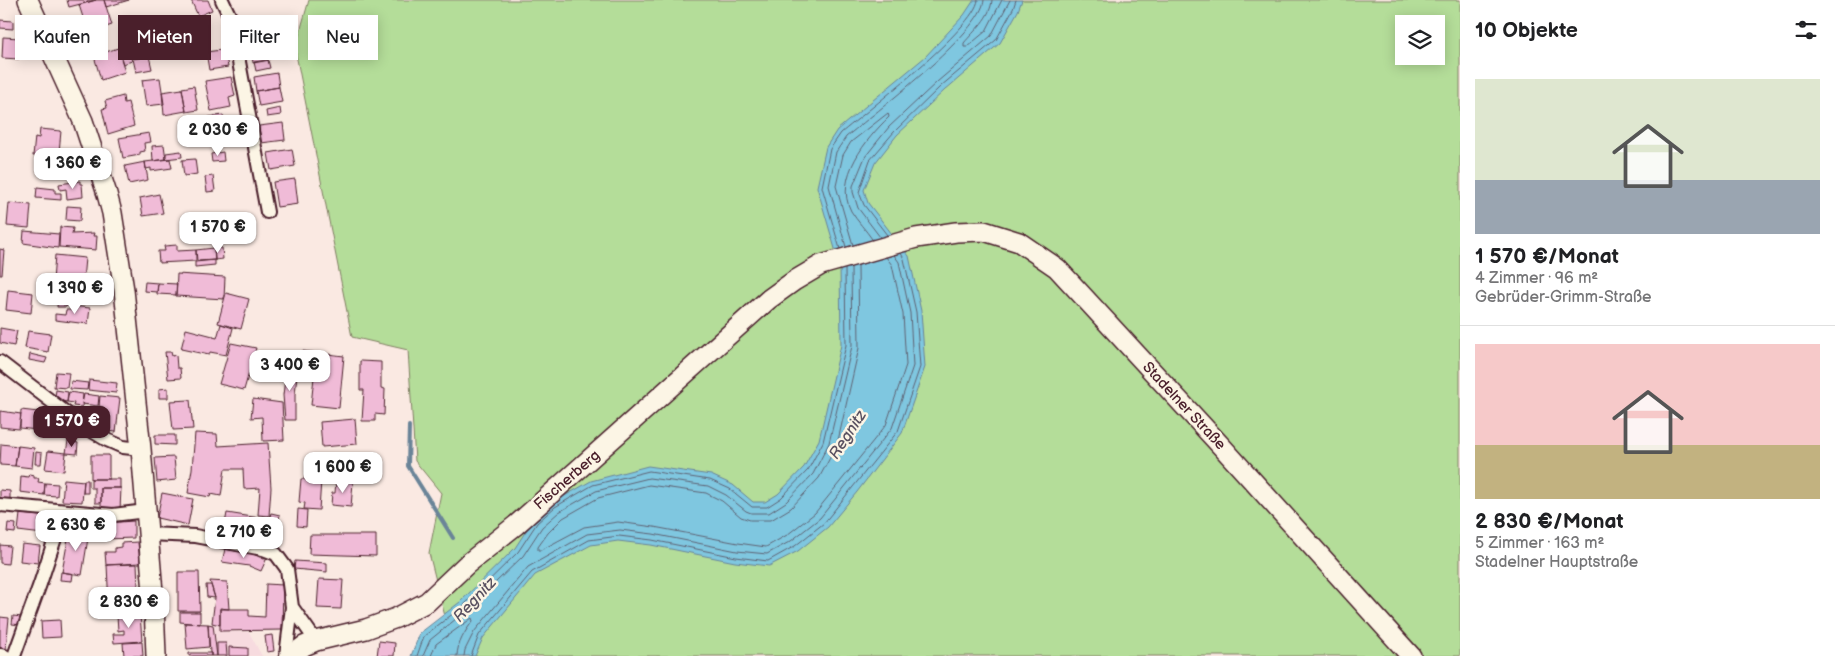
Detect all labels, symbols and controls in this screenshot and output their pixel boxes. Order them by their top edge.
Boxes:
chip: Kaufen [15,15,108,60]
chip: Mieten [118,15,211,60]
chip: Filter [221,15,298,60]
chip: Neu [308,15,378,60]
map controls [1395,15,1445,65]
button: layers [1395,15,1445,65]
icon: filters [1792,16,1820,44]
text: 10 Objekte [1475,18,1578,43]
icon: home [1603,111,1693,201]
pin: 2 030 € [172,114,264,157]
text: 2 030 € [188,121,248,140]
pin: 1 360 € [27,148,119,190]
text: 1 360 € [45,154,101,173]
pin: 1 570 € [172,212,264,254]
text: 1 570 € [190,218,246,237]
text: 1 570 €/Monat [1475,244,1619,269]
text: 4 Zimmer · 96 m² [1475,269,1598,288]
pin: 1 390 € [29,272,121,315]
text: 1 390 € [47,279,103,298]
text: Gebrüder-Grimm-Straße [1475,288,1651,307]
pin: 3 400 € [244,350,336,392]
text: 3 400 € [260,356,320,375]
street label: Stadelner Straße [1138,358,1230,454]
icon: home [1603,377,1693,467]
pin: 1 570 € [26,406,118,448]
water label: Regnitz [825,407,871,463]
text: 1 570 € [44,412,100,431]
street label: Fischerberg [530,446,604,514]
pin: 1 600 € [297,452,389,494]
text: 1 600 € [314,458,372,477]
text: 2 830 €/Monat [1475,509,1624,534]
pin: 2 630 € [30,510,122,552]
text: 2 630 € [46,516,106,535]
pin: 2 710 € [198,516,290,559]
text: 2 710 € [216,523,272,542]
text: 5 Zimmer · 163 m² [1475,534,1604,553]
text: Stadelner Hauptstraße [1475,553,1638,572]
water label: Regnitz [449,573,501,626]
pin: 2 830 € [83,586,175,629]
text: 2 830 € [99,593,159,612]

